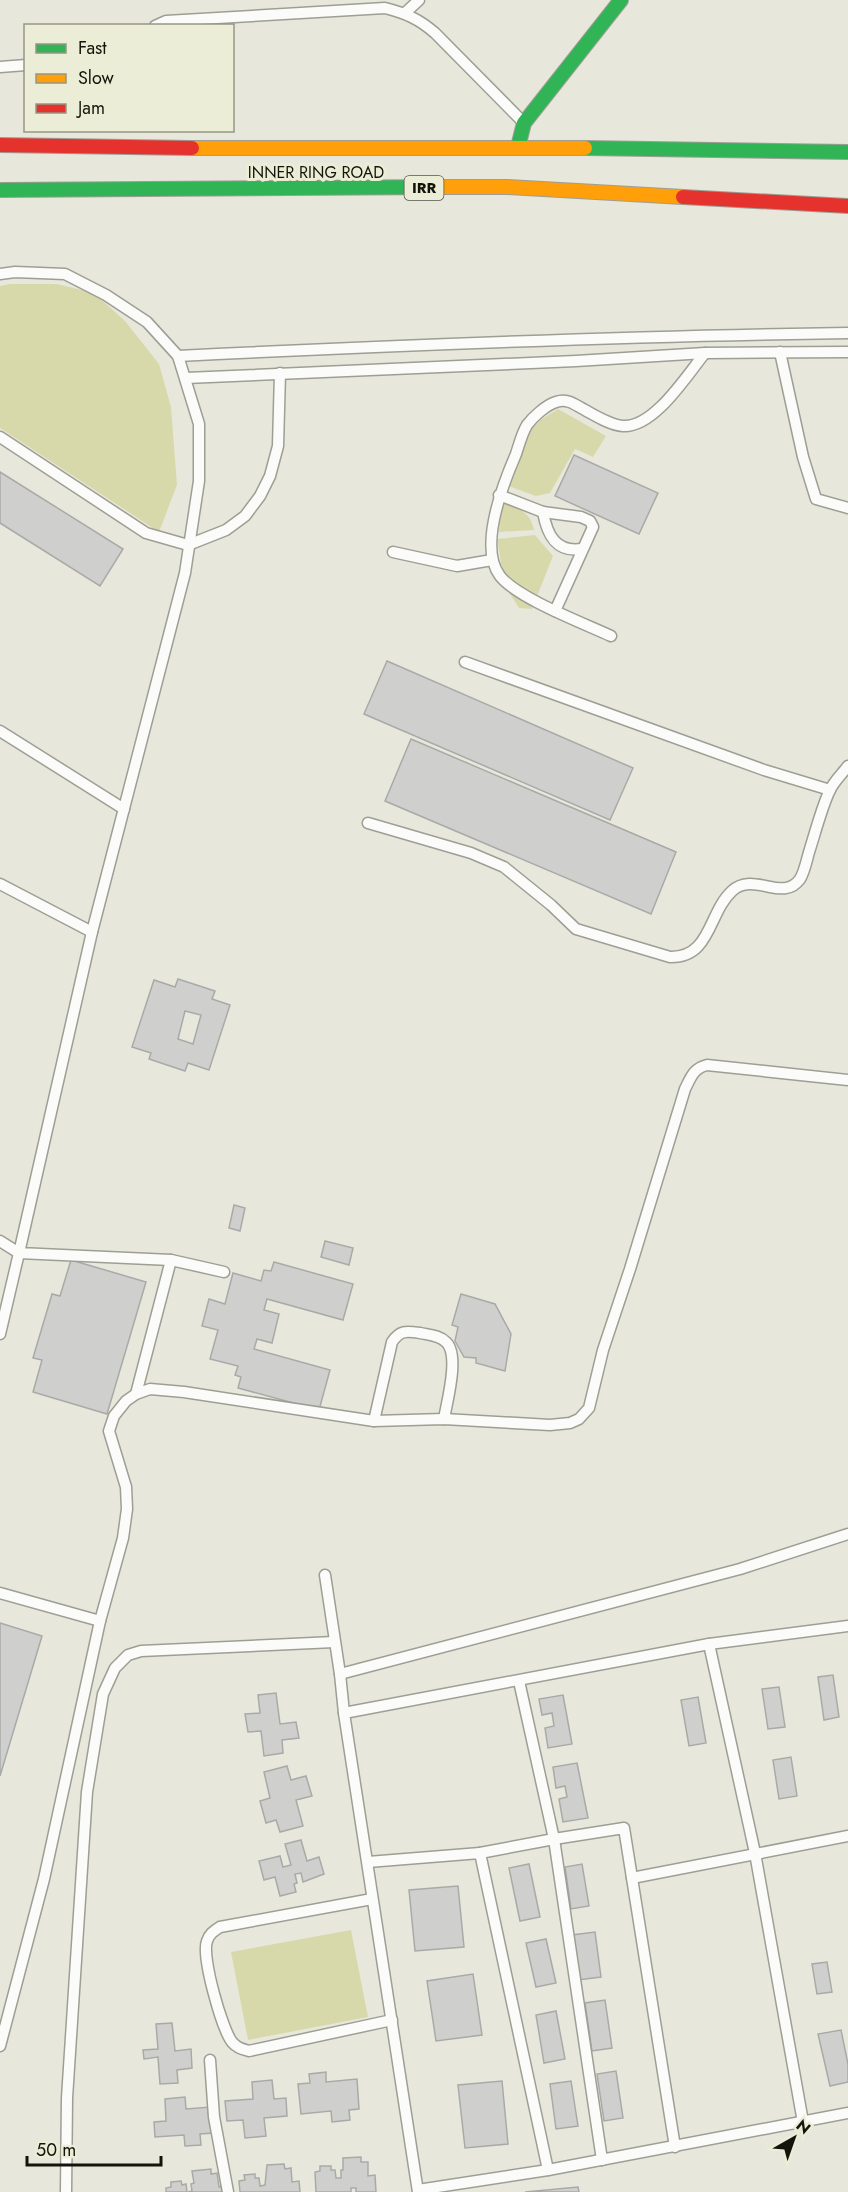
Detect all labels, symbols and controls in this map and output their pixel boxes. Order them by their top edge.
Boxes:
legend [24,24,234,132]
text: Fast [78,35,107,61]
text: Slow [78,65,115,91]
text: Jam [76,95,105,121]
street label: INNER RING ROAD [248,161,384,184]
road number: IRR [404,176,444,200]
north arrow [764,2108,824,2168]
text: N [791,2114,816,2140]
scale bar [27,2129,160,2167]
text: 50 m [36,2137,76,2163]

